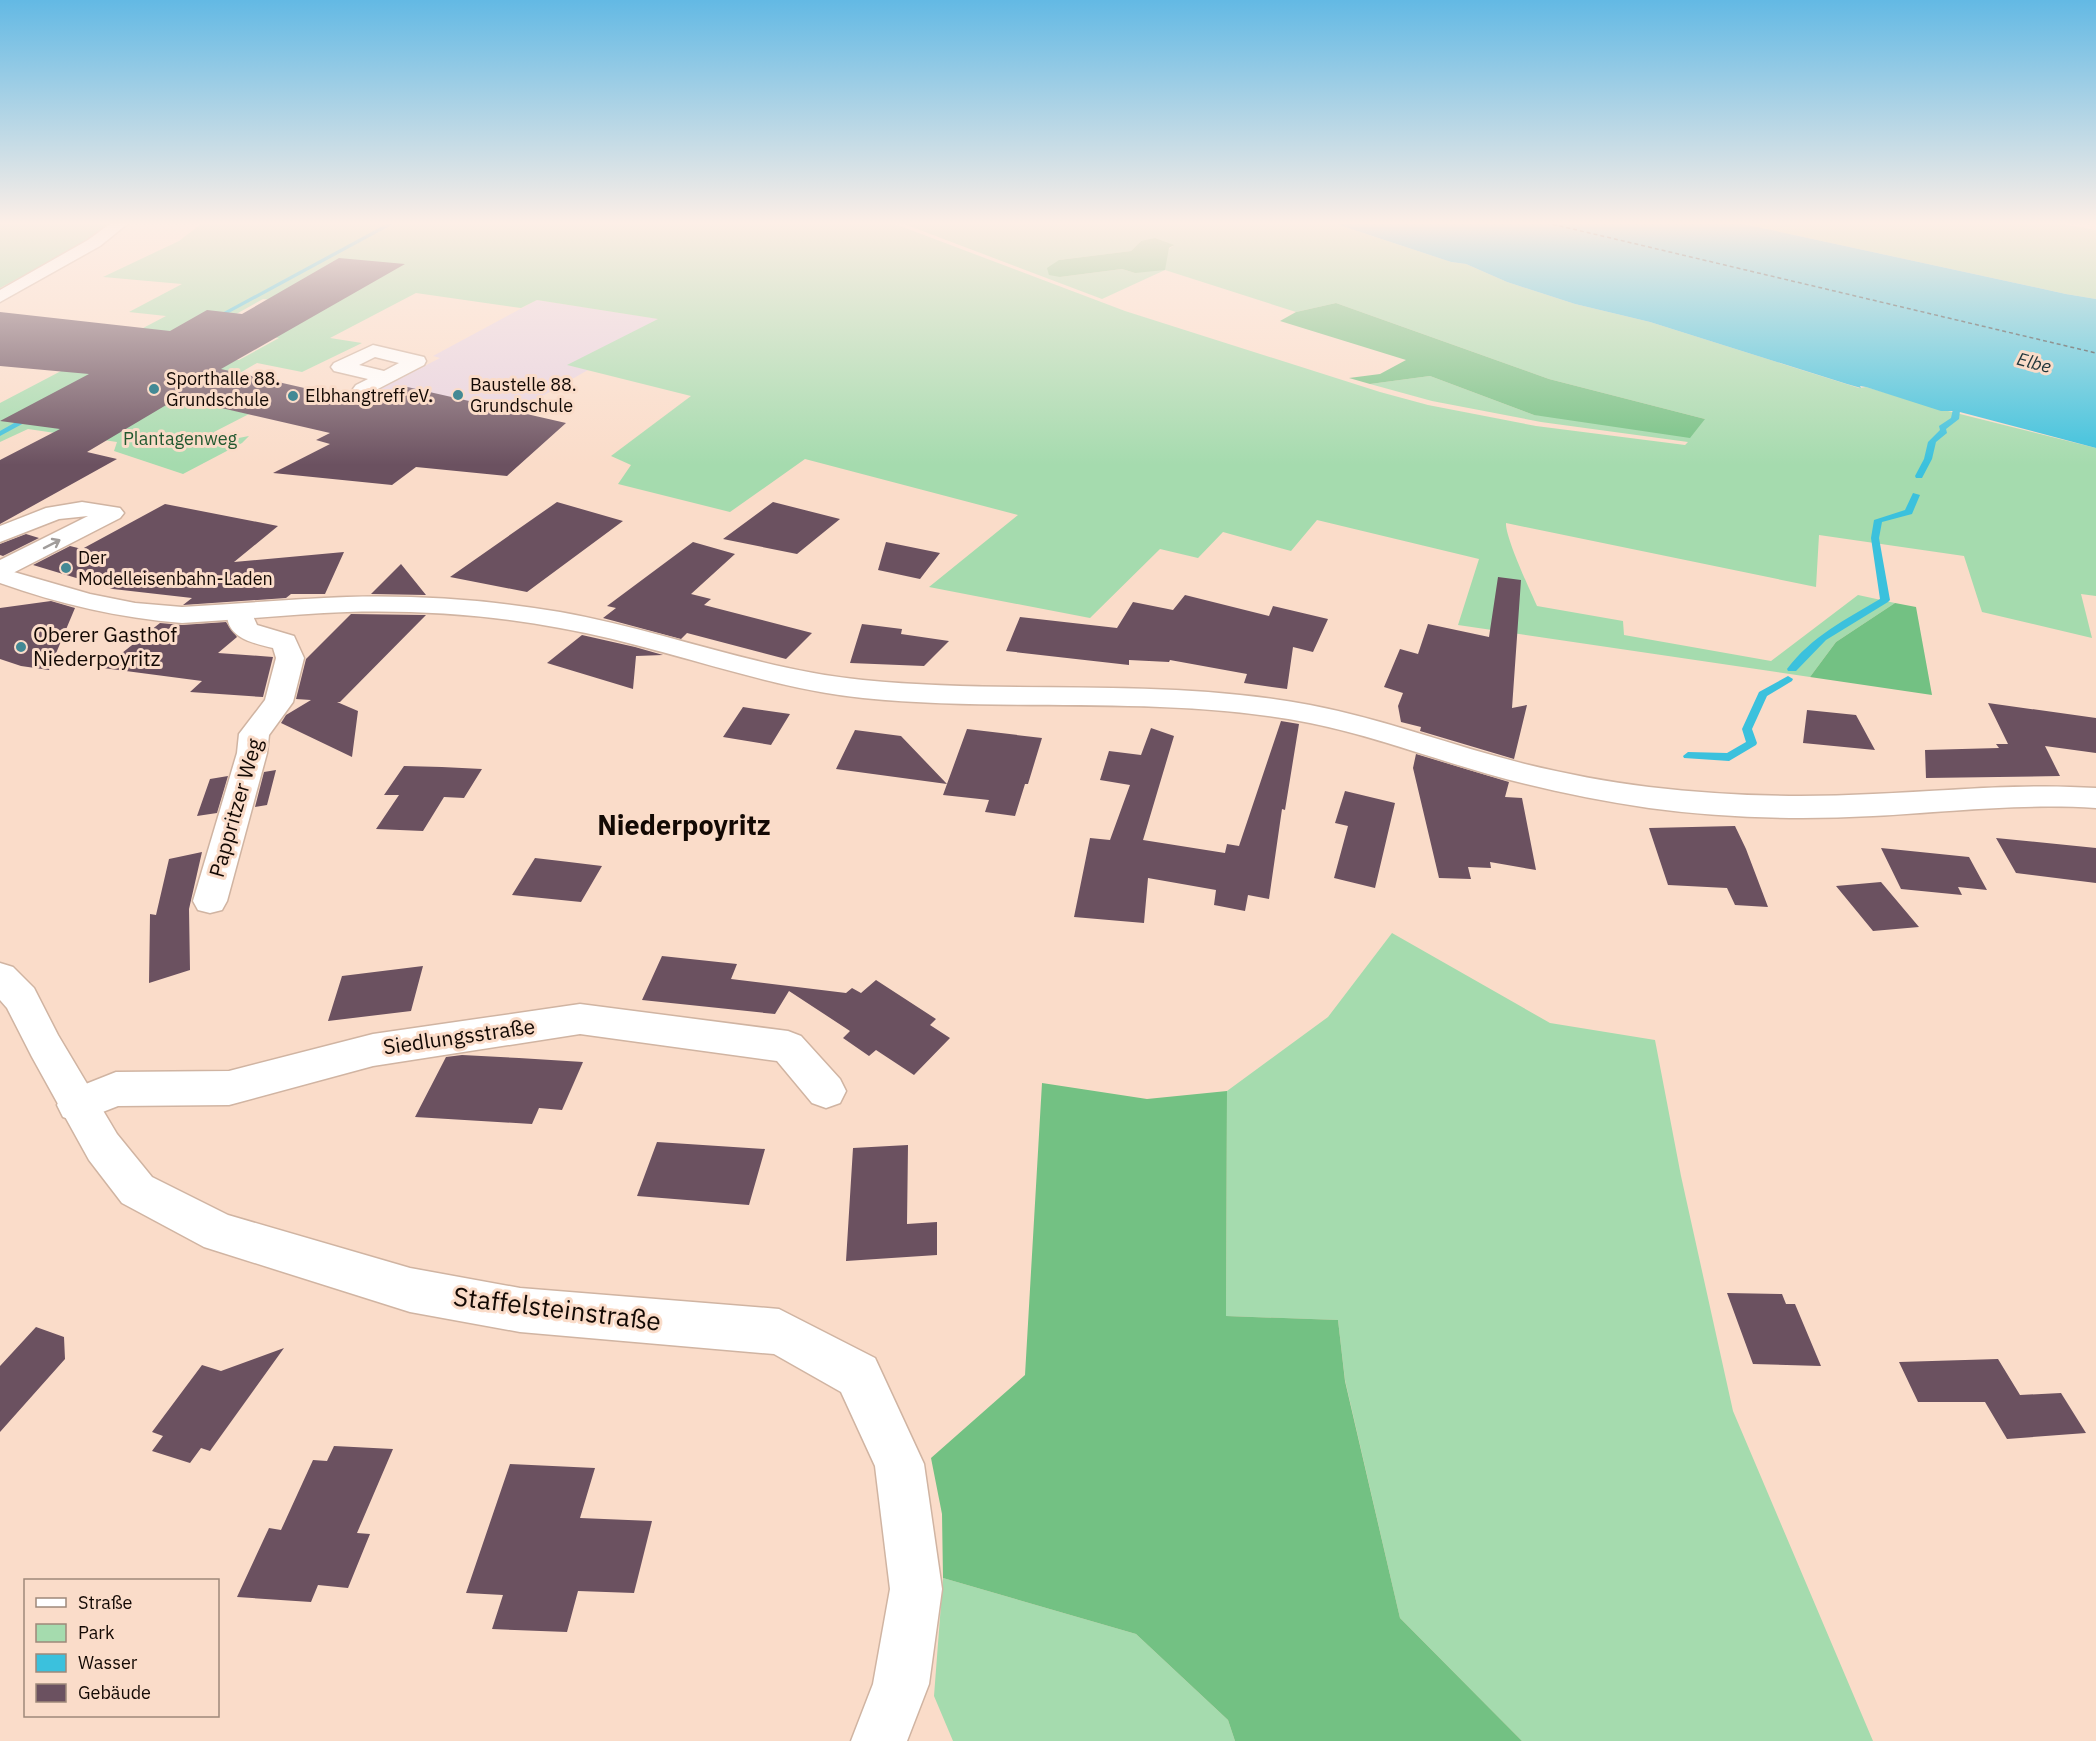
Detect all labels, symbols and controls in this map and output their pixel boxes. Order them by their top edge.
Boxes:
water label: Elbe [2015,347,2054,378]
place label: Sporthalle 88. Grundschule [166,367,280,411]
place label: Baustelle 88. Grundschule [470,373,577,417]
marker: Sporthalle 88. Grundschule [147,382,161,396]
place label: Elbhangtreff eV. [305,384,433,407]
marker: Baustelle 88. Grundschule [451,388,465,402]
marker: Elbhangtreff eV. [286,389,300,403]
park label: Plantagenweg [123,427,238,450]
one-way arrow [43,537,61,549]
place label: Der Modelleisenbahn-Laden [78,546,273,590]
marker: Der Modelleisenbahn-Laden [59,561,73,575]
place label: Oberer Gasthof Niederpoyritz [33,620,177,672]
marker: Oberer Gasthof Niederpoyritz [14,640,28,654]
street label: Pappritzer Weg [202,735,268,880]
district label: Niederpoyritz [597,807,771,842]
street label: Siedlungsstraße [381,1011,537,1061]
street label: Staffelsteinstraße [451,1278,663,1338]
legend [24,1579,219,1717]
text: Straße [78,1591,132,1614]
text: Park [78,1621,115,1644]
text: Wasser [78,1651,138,1674]
text: Gebäude [78,1681,151,1704]

